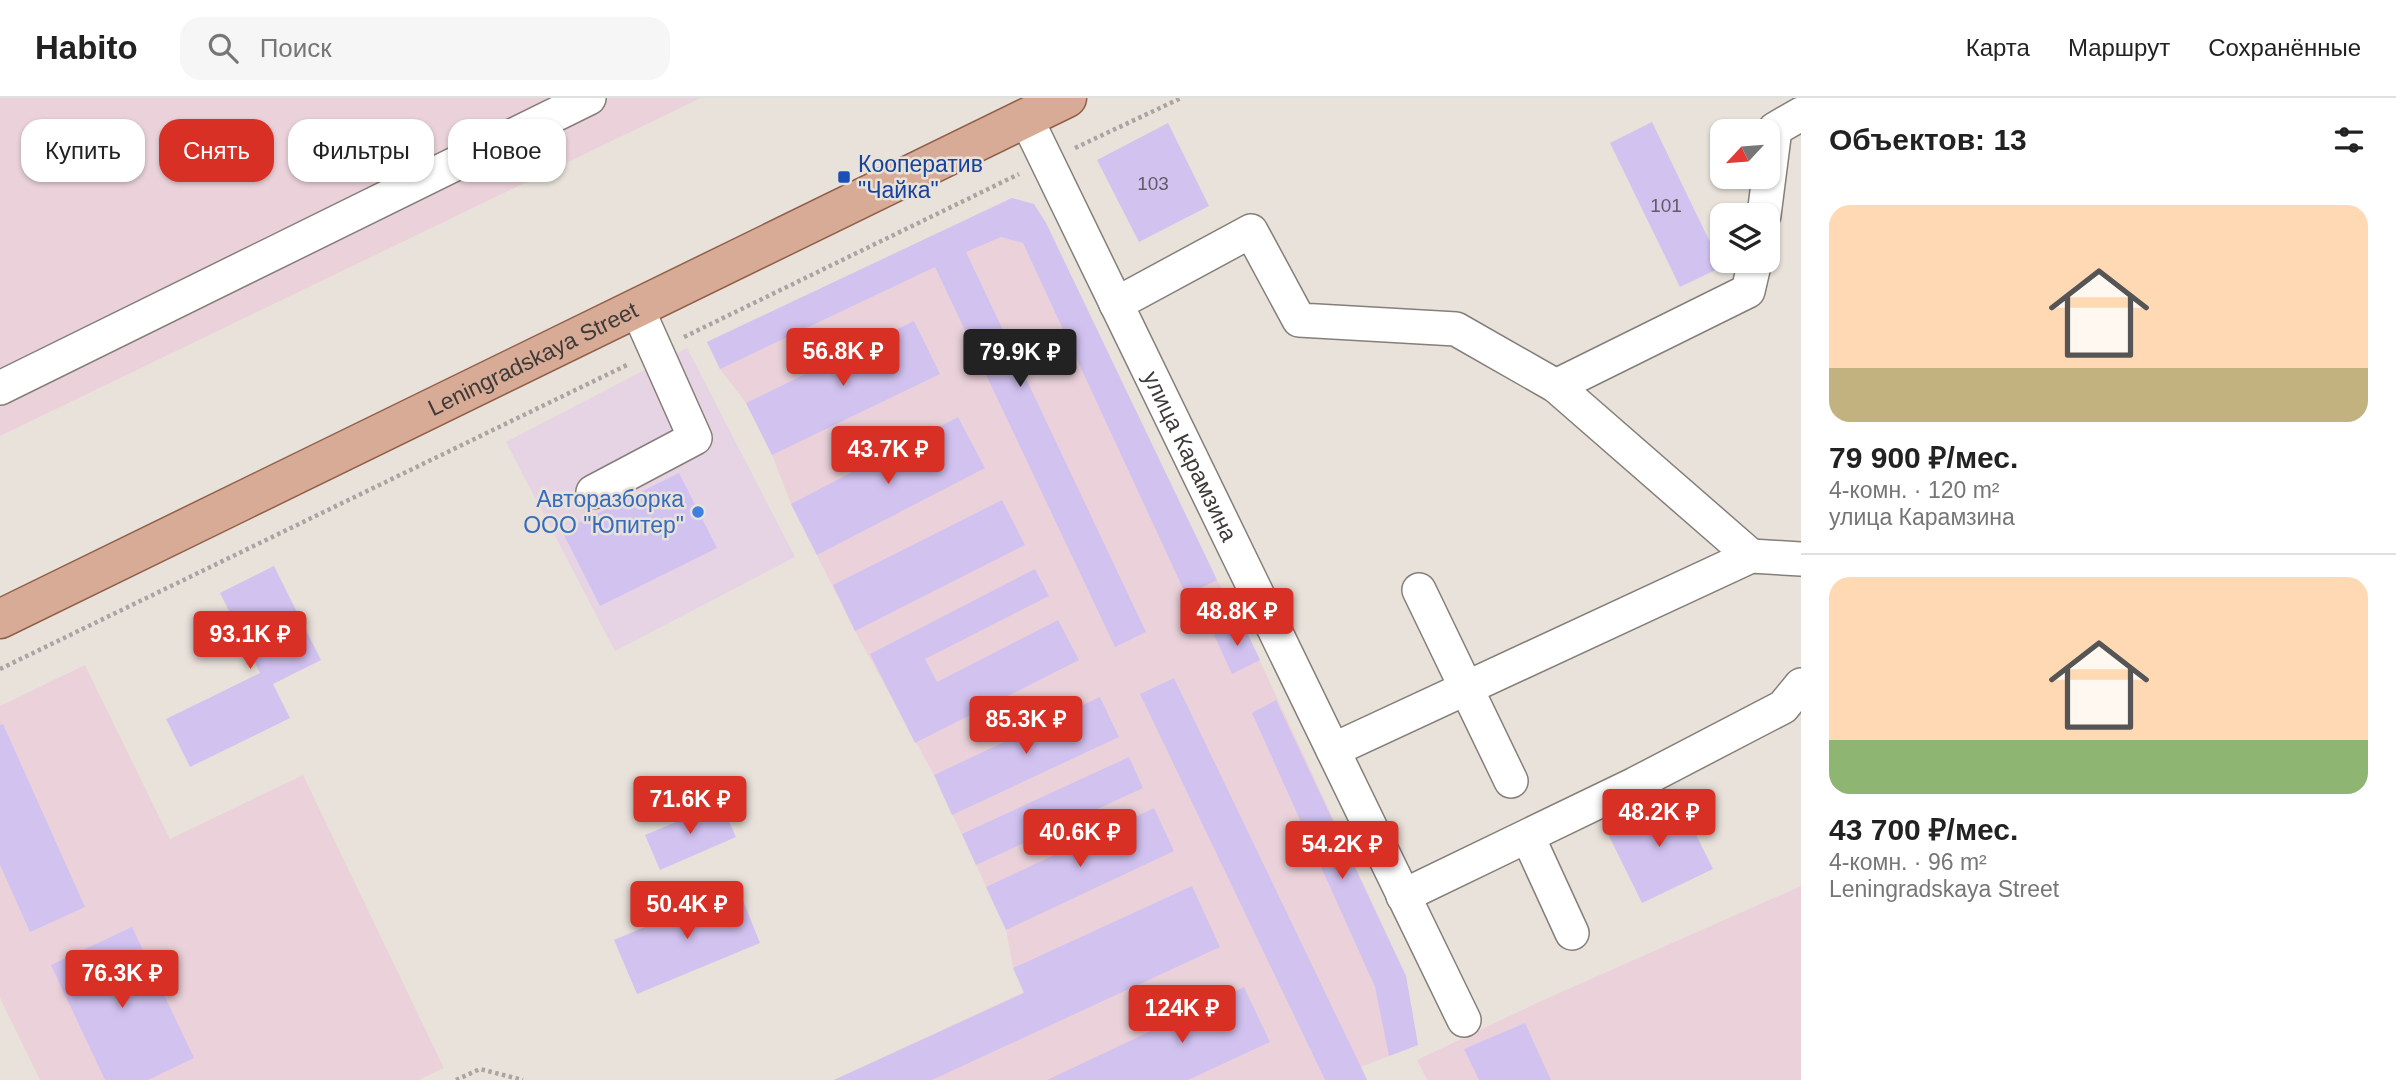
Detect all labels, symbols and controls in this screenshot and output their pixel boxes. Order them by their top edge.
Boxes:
search box [180,17,670,80]
text: Habito [35,29,138,66]
icon: search [204,29,242,67]
text: Поиск [260,33,332,63]
text: Карта [1966,34,2030,61]
text: Маршрут [2068,34,2170,61]
text: Сохранённые [2208,34,2361,61]
chip: Купить [21,119,145,182]
chip: Снять [159,119,274,182]
chip: Фильтры [288,119,434,182]
chip: Новое [448,119,566,182]
north arrow [1710,119,1780,189]
map controls [1710,119,1780,273]
icon: filters [2330,121,2368,159]
text: Объектов: 13 [1829,123,2027,156]
place label: Кооператив "Чайка" [858,151,983,203]
marker: Кооператив "Чайка" [836,169,852,185]
house number: 103 [1137,173,1169,194]
house number: 101 [1650,195,1682,216]
button: layers [1710,203,1780,273]
icon: home [2036,250,2162,376]
street label: Leningradskaya Street [424,296,643,421]
pin: 56.8K ₽ [778,328,908,388]
pin: 79.9K ₽ [955,330,1085,389]
text: 56.8K ₽ [802,338,884,364]
text: 79.9K ₽ [979,339,1061,365]
street label: улица Карамзина [1138,367,1243,546]
pin: 43.7K ₽ [823,426,953,486]
text: 43.7K ₽ [847,436,929,462]
text: 79 900 ₽/мес. [1829,441,2018,474]
text: 4-комн. · 120 m² [1829,477,2000,503]
place label: Авторазборка ООО "Юпитер" [523,486,684,538]
marker: Авторазборка ООО "Юпитер" [690,504,706,520]
text: улица Карамзина [1829,504,2015,530]
pin: 48.8K ₽ [1172,588,1302,648]
text: 48.8K ₽ [1196,598,1278,624]
pin: 93.1K ₽ [185,612,315,671]
text: 93.1K ₽ [209,621,291,647]
icon: home [2036,622,2162,748]
pin: 85.3K ₽ [961,696,1091,756]
text: 85.3K ₽ [985,706,1067,732]
pin: 71.6K ₽ [625,776,755,836]
text: 71.6K ₽ [649,786,731,812]
pin: 48.2K ₽ [1594,790,1724,849]
text: 48.2K ₽ [1618,799,1700,825]
pin: 40.6K ₽ [1015,810,1145,869]
text: 43 700 ₽/мес. [1829,813,2018,846]
text: 40.6K ₽ [1039,819,1121,845]
pin: 54.2K ₽ [1277,822,1407,881]
text: 54.2K ₽ [1301,831,1383,857]
text: 4-комн. · 96 m² [1829,849,1987,875]
text: Leningradskaya Street [1829,876,2059,902]
pin: 50.4K ₽ [622,882,752,941]
text: 50.4K ₽ [646,891,728,917]
pin: 76.3K ₽ [57,950,187,1010]
text: 76.3K ₽ [81,960,163,986]
pin: 124K ₽ [1125,986,1239,1045]
text: 124K ₽ [1145,995,1219,1021]

